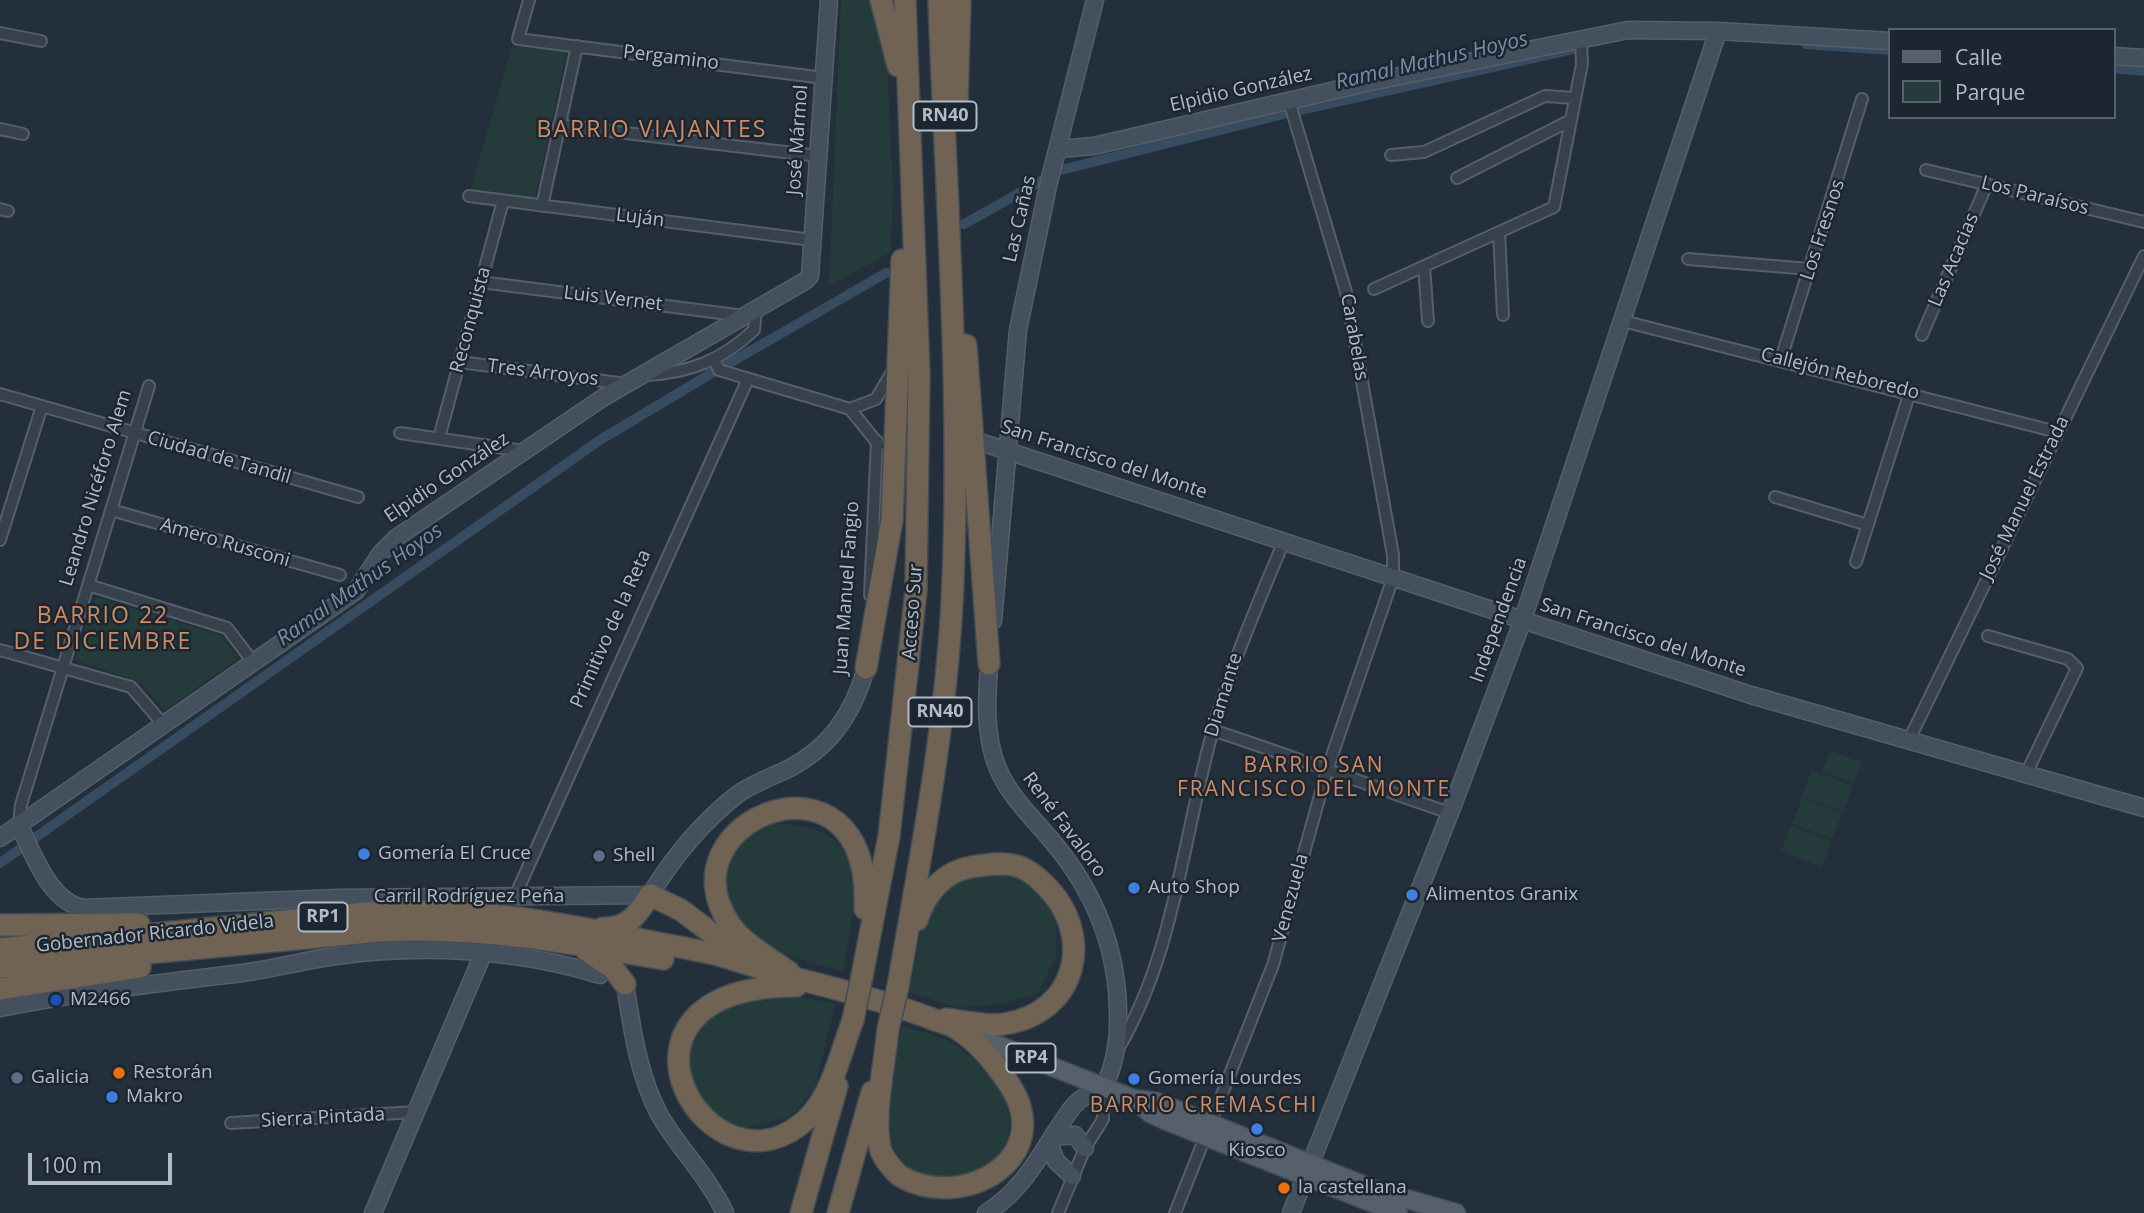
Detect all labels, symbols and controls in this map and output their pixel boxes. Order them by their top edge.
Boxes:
water label: Ramal Mathus Hoyos [1333,27,1531,95]
legend [1888,28,2116,119]
street label: Pergamino [622,41,720,75]
text: Calle [1955,43,2002,71]
street label: Elpidio González [1168,63,1314,117]
text: Parque [1955,78,2025,106]
street label: José Mármol [783,84,813,196]
road number: RN40 [914,102,976,131]
district label: BARRIO VIAJANTES [539,116,765,144]
street label: Los Paraísos [1979,172,2091,220]
street label: Las Cañas [999,173,1041,265]
street label: Los Fresnos [1796,177,1850,283]
street label: Luján [615,204,665,232]
street label: Las Acacias [1924,210,1984,310]
street label: Reconquista [446,264,496,376]
street label: Luis Vernet [562,282,664,316]
street label: Carabelas [1335,292,1373,382]
street label: Callejón Reboredo [1758,343,1922,405]
street label: Tres Arroyos [486,355,600,391]
street label: Leandro Nicéforo Alem [55,387,137,589]
street label: José Manuel Estrada [1975,412,2075,584]
street label: San Francisco del Monte [998,416,1210,504]
street label: Ciudad de Tandil [145,427,293,489]
street label: Elpidio González [380,428,514,528]
street label: Juan Manuel Fangio [830,501,864,675]
street label: Amero Rusconi [158,514,292,572]
water label: Ramal Mathus Hoyos [272,518,448,652]
street label: Primitivo de la Reta [566,546,656,712]
street label: Independencia [1466,554,1532,686]
street label: Acceso Sur [898,563,928,661]
street label: San Francisco del Monte [1537,594,1749,682]
district label: BARRIO 22 DE DICIEMBRE [15,602,191,656]
street label: Diamante [1200,650,1248,740]
road number: RN40 [908,698,972,726]
district label: BARRIO SAN FRANCISCO DEL MONTE [1179,753,1449,803]
street label: René Favaloro [1017,768,1111,882]
place label: Gomería El Cruce [378,843,531,865]
place label: Shell [613,845,655,867]
marker: Gomería El Cruce [356,846,372,862]
marker: Shell [591,848,607,864]
street label: Venezuela [1268,851,1314,945]
place label: Auto Shop [1148,877,1240,899]
marker: Auto Shop [1126,880,1142,896]
place label: Alimentos Granix [1426,884,1578,906]
street label: Carril Rodríguez Peña [374,886,564,908]
marker: Alimentos Granix [1404,887,1420,903]
road number: RP1 [298,902,348,932]
street label: Gobernador Ricardo Videla [35,910,275,958]
place label: M2466 [70,989,131,1011]
marker: M2466 [48,992,64,1008]
road number: RP4 [1006,1044,1056,1072]
place label: Restorán [133,1062,213,1084]
marker: Restorán [111,1065,127,1081]
place label: Galicia [31,1067,89,1089]
place label: Gomería Lourdes [1148,1068,1302,1090]
marker: Galicia [9,1070,25,1086]
marker: Gomería Lourdes [1126,1071,1142,1087]
place label: Makro [126,1086,183,1108]
marker: Makro [104,1089,120,1105]
district label: BARRIO CREMASCHI [1092,1093,1316,1119]
street label: Sierra Pintada [260,1103,386,1133]
marker: Kiosco [1249,1121,1265,1137]
scale bar [32,1140,175,1184]
place label: Kiosco [1228,1140,1286,1162]
text: 100 m [41,1151,102,1179]
place label: la castellana [1298,1177,1407,1199]
marker: la castellana [1276,1180,1292,1196]

